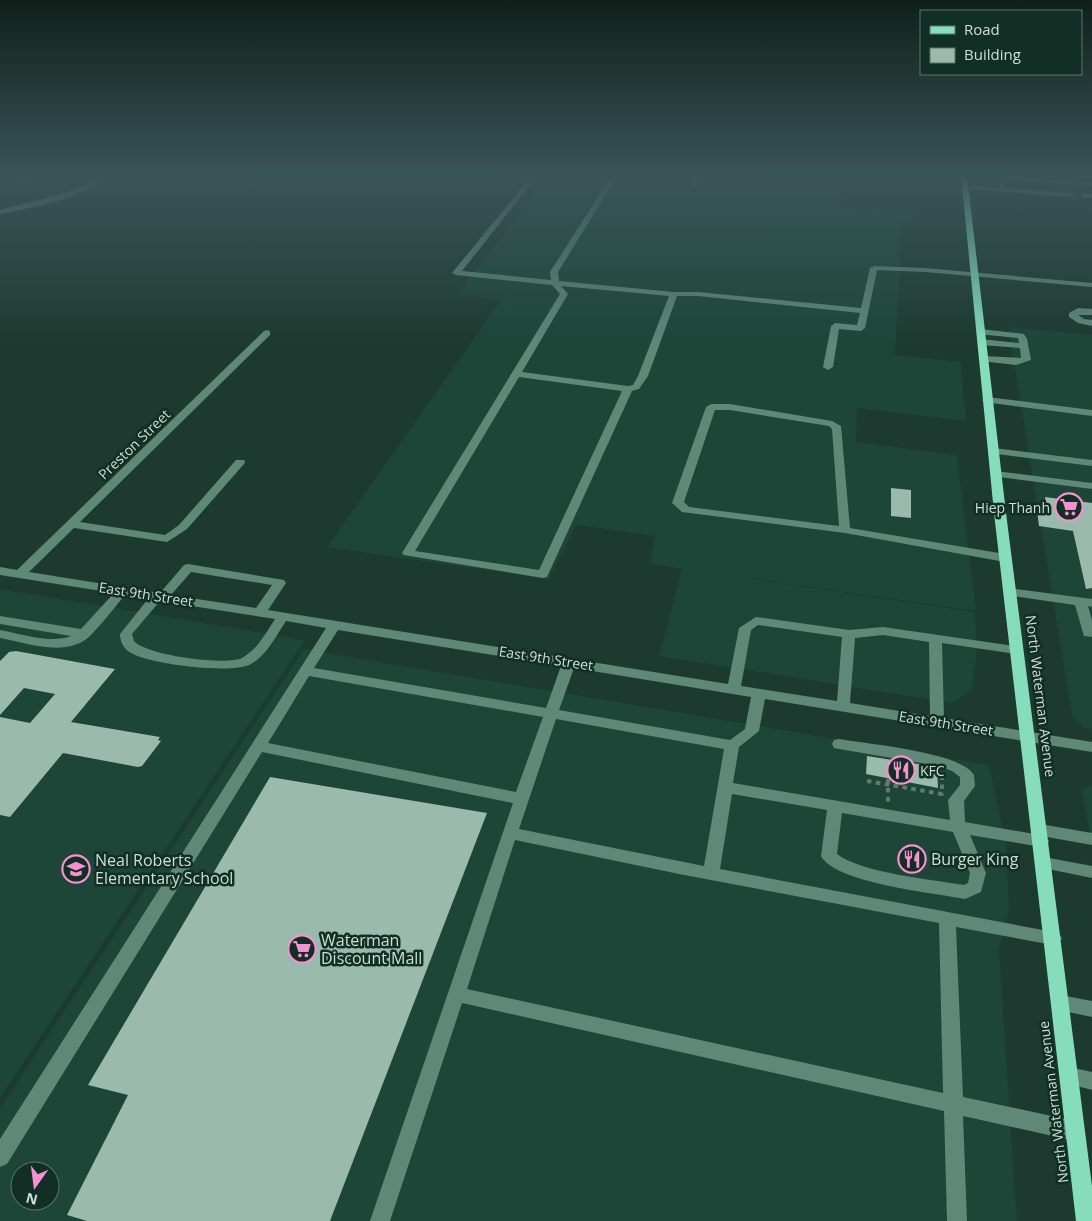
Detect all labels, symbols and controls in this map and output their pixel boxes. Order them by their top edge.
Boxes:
legend [920,10,1082,75]
text: Road [964,19,1000,39]
text: Building [964,44,1021,64]
street label: Preston Street [94,405,174,483]
supermarket icon: Hiep Thanh [1054,492,1084,522]
place label: Hiep Thanh [975,498,1050,517]
street label: East 9th Street [98,577,194,611]
street label: North Waterman Avenue [1022,614,1060,778]
street label: East 9th Street [498,641,594,675]
street label: East 9th Street [898,706,994,740]
restaurant icon: KFC [886,755,916,785]
place label: KFC [920,761,945,780]
restaurant icon: Burger King [897,844,927,874]
place label: Burger King [931,848,1019,870]
place label: Neal Roberts Elementary School [95,849,233,889]
school or university icon: Neal Roberts Elementary School [61,854,91,884]
place label: Waterman Discount Mall [321,929,422,969]
supermarket icon: Waterman Discount Mall [287,934,317,964]
street label: North Waterman Avenue [1034,1020,1072,1184]
north arrow [10,1161,60,1211]
text: N [24,1189,40,1210]

